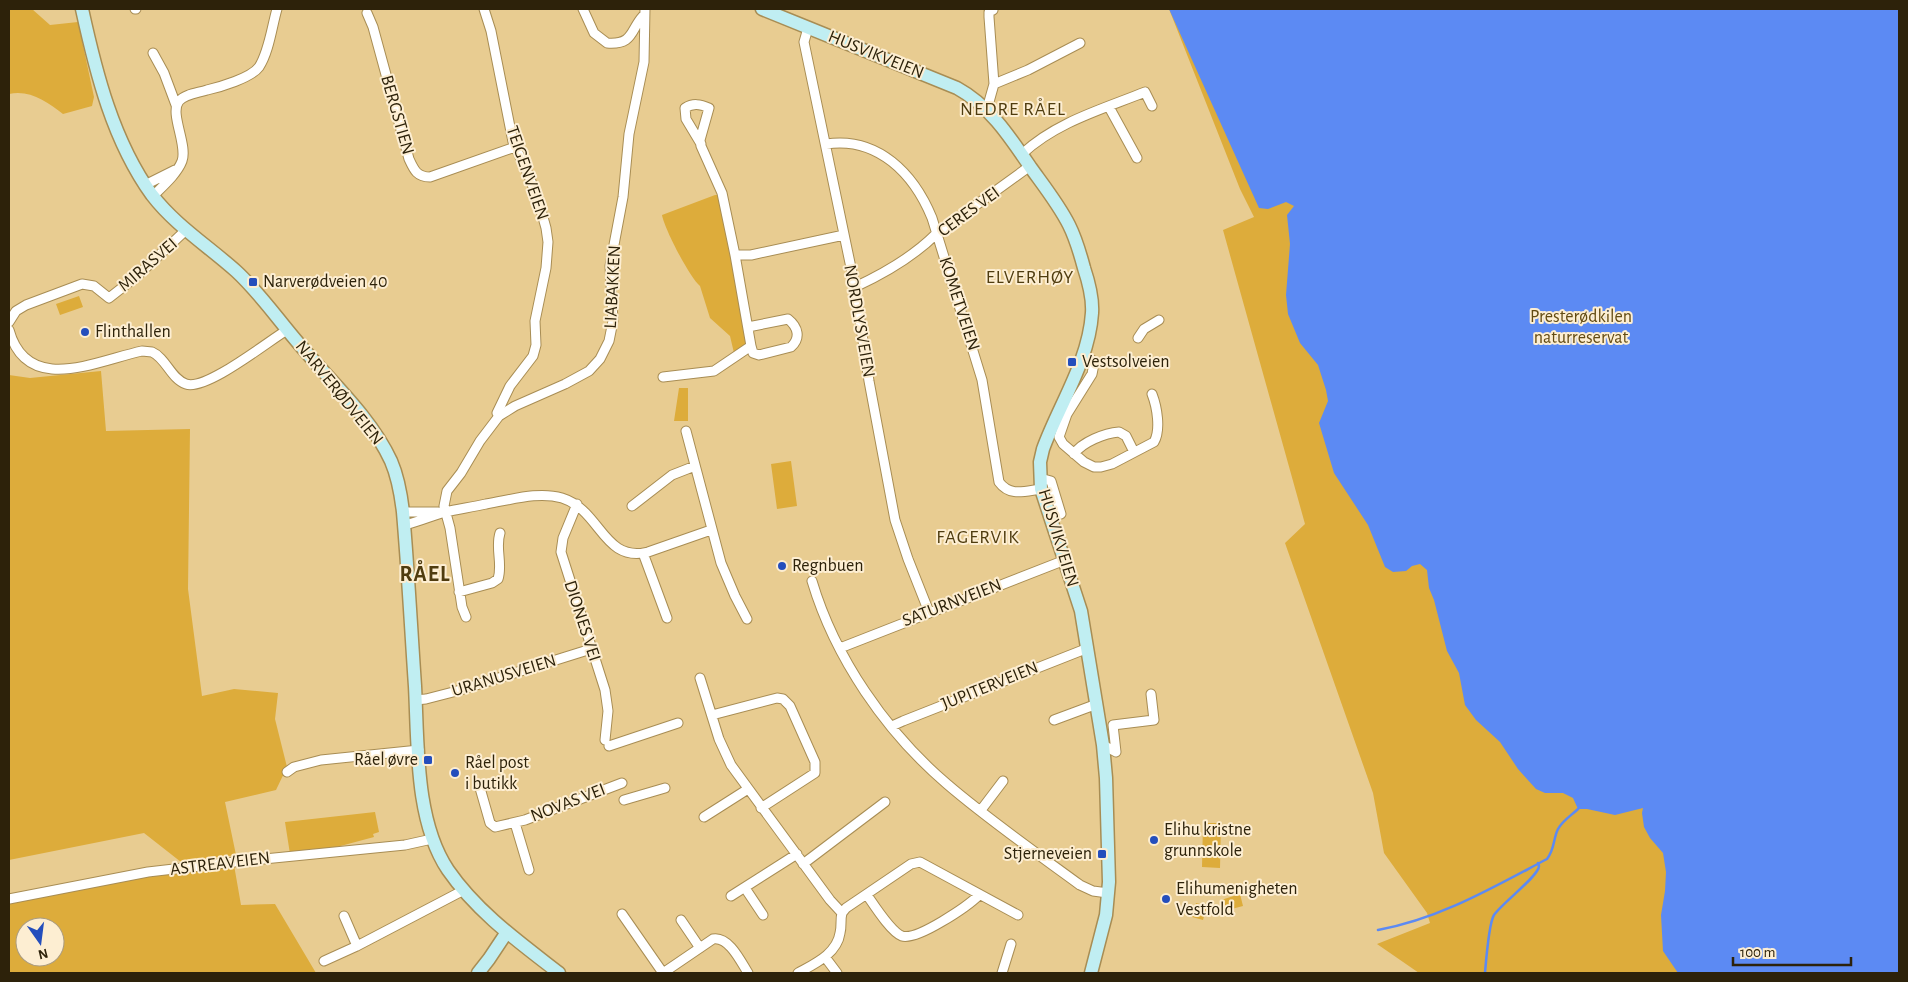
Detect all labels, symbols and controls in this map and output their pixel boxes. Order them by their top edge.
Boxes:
street label: HUSVIKVEIEN [826,28,926,82]
street label: BERGSTIEN [377,73,417,157]
district label: NEDRE RÅEL [960,98,1066,119]
street label: TEIGENVEIEN [503,124,551,222]
street label: CERES VEI [935,184,1003,240]
street label: MIRASVEI [115,235,181,295]
street label: LIABAKKEN [602,245,624,329]
street label: KOMETVEIEN [935,255,983,353]
street label: NORDLYSVEIEN [840,263,878,379]
district label: ELVERHØY [986,268,1074,287]
place label: Narverødveien 40 [263,273,387,291]
marker: Narverødveien 40 [247,276,259,288]
park label: Presterødkilen naturreservat [1530,308,1632,347]
place label: Flinthallen [95,323,171,341]
marker: Flinthallen [79,326,91,338]
street label: NARVERØDVEIEN [292,337,386,449]
place label: Vestsolveien [1082,353,1170,371]
marker: Vestsolveien [1066,356,1078,368]
street label: HUSVIKVEIEN [1035,487,1081,589]
district label: FAGERVIK [936,528,1020,547]
place label: Regnbuen [792,557,864,575]
district label: RÅEL [400,559,450,585]
marker: Regnbuen [776,560,788,572]
street label: SATURNVEIEN [900,576,1004,630]
street label: DIONES VEI [561,578,603,664]
street label: URANUSVEIEN [450,652,558,700]
street label: JUPITERVEIEN [939,658,1041,714]
place label: Råel øvre [354,751,418,769]
marker: Råel øvre [422,754,434,766]
place label: Råel post i butikk [465,754,529,793]
marker: Råel post i butikk [449,767,461,779]
street label: NOVAS VEI [528,781,608,825]
place label: Elihu kristne grunnskole [1164,821,1251,860]
marker: Elihu kristne grunnskole [1148,834,1160,846]
place label: Stjerneveien [1004,845,1092,863]
marker: Stjerneveien [1096,848,1108,860]
street label: ASTREAVEIEN [169,849,271,879]
place label: Elihumenigheten Vestfold [1176,880,1298,919]
marker: Elihumenigheten Vestfold [1160,893,1172,905]
north arrow [15,917,65,967]
scale bar [1733,934,1850,966]
text: 100 m [1740,945,1775,960]
text: N [36,946,49,962]

